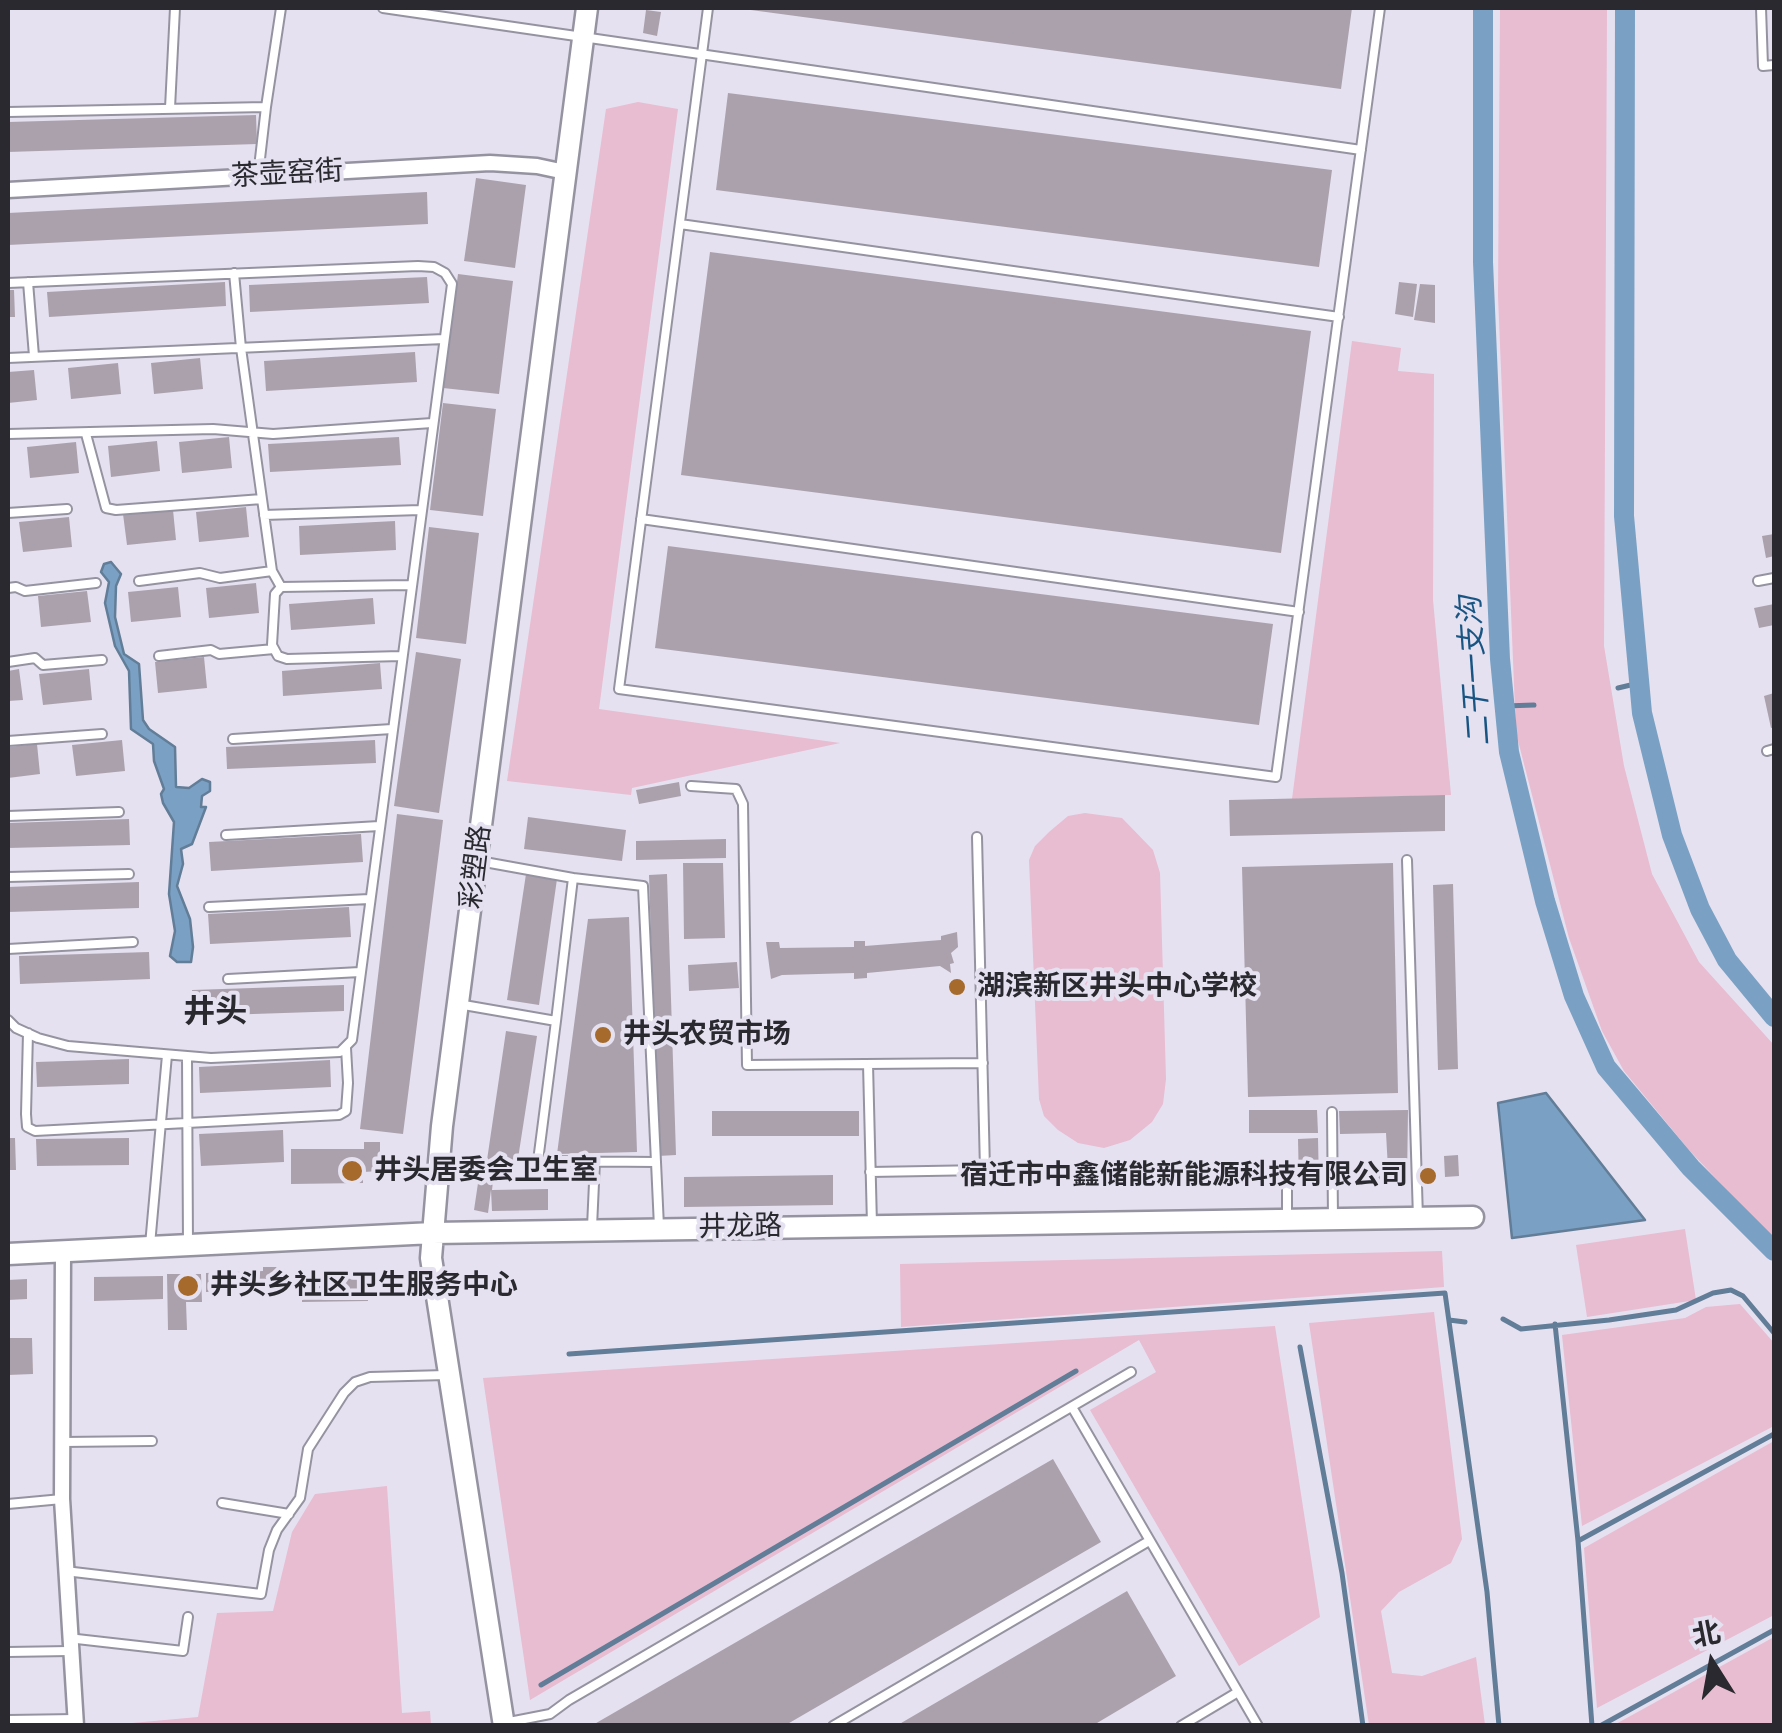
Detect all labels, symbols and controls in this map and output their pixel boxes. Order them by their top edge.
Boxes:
street label: 茶壶窑街 [230,154,344,194]
water label: 二干一支沟 [1452,595,1498,747]
street label: 彩塑路 [454,823,498,911]
place label: 湖滨新区井头中心学校 [977,970,1257,1004]
marker: 湖滨新区井头中心学校 [946,976,968,998]
district label: 井头 [183,994,247,1032]
place label: 井头农贸市场 [623,1018,791,1052]
marker: 井头农贸市场 [592,1024,614,1046]
place label: 井头居委会卫生室 [374,1154,598,1188]
marker: 井头居委会卫生室 [339,1158,365,1184]
place label: 宿迁市中鑫储能新能源科技有限公司 [960,1159,1408,1193]
marker: 宿迁市中鑫储能新能源科技有限公司 [1417,1165,1439,1187]
street label: 井龙路 [698,1209,782,1245]
place label: 井头乡社区卫生服务中心 [210,1269,518,1303]
marker: 井头乡社区卫生服务中心 [175,1273,201,1299]
north arrow [1662,1613,1762,1713]
text: 北 [1689,1614,1723,1653]

